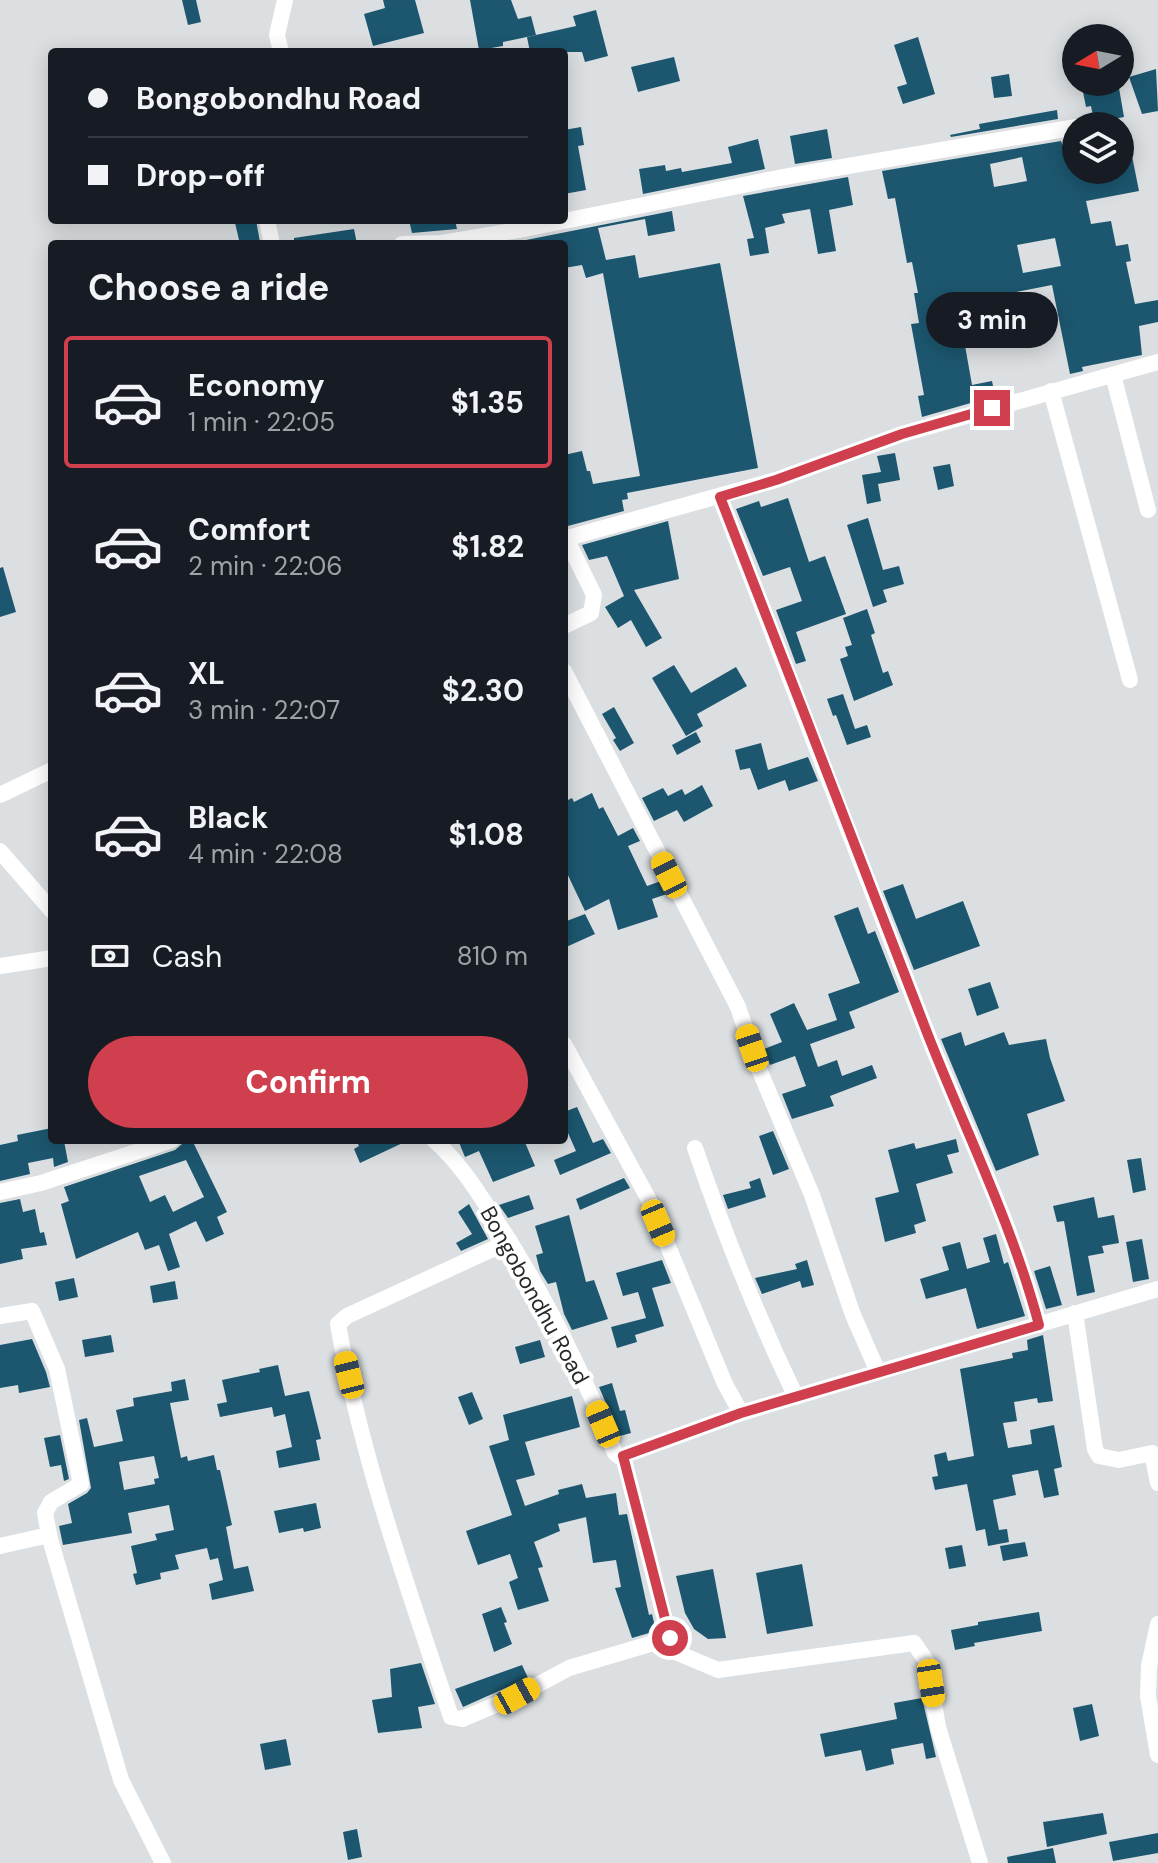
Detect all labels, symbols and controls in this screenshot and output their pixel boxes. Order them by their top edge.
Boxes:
north arrow [1062,24,1134,96]
map controls [1062,24,1134,184]
text: Bongobondhu Road [136,79,421,118]
button: layers [1062,112,1134,184]
text: Drop-off [136,156,265,195]
text: Choose a ride [88,264,329,311]
callout: 3 min [926,292,1058,348]
text: 3 min [957,303,1027,337]
icon: car [92,366,164,438]
text: Economy [188,366,325,405]
text: $1.35 [451,383,524,422]
route end [974,390,1010,426]
text: 1 min · 22:05 [188,405,335,439]
icon: car [92,510,164,582]
text: Comfort [188,510,311,549]
text: $1.82 [451,527,524,566]
text: 2 min · 22:06 [188,549,343,583]
icon: car [92,654,164,726]
text: XL [188,654,225,693]
text: $2.30 [442,671,524,710]
text: 3 min · 22:07 [188,693,340,727]
icon: car [92,798,164,870]
text: Black [188,798,268,837]
text: $1.08 [448,815,524,854]
text: 4 min · 22:08 [188,837,343,871]
car [647,848,691,902]
icon: cash [88,934,132,978]
text: Cash [152,937,222,976]
text: 810 m [457,939,528,973]
car [733,1021,771,1075]
button: Confirm [88,1036,528,1128]
car [638,1196,678,1250]
street label: Bongobondhu Road [474,1201,596,1389]
car [332,1349,366,1401]
car [583,1397,623,1451]
route start [652,1620,688,1656]
car [915,1657,947,1709]
car [490,1674,544,1718]

